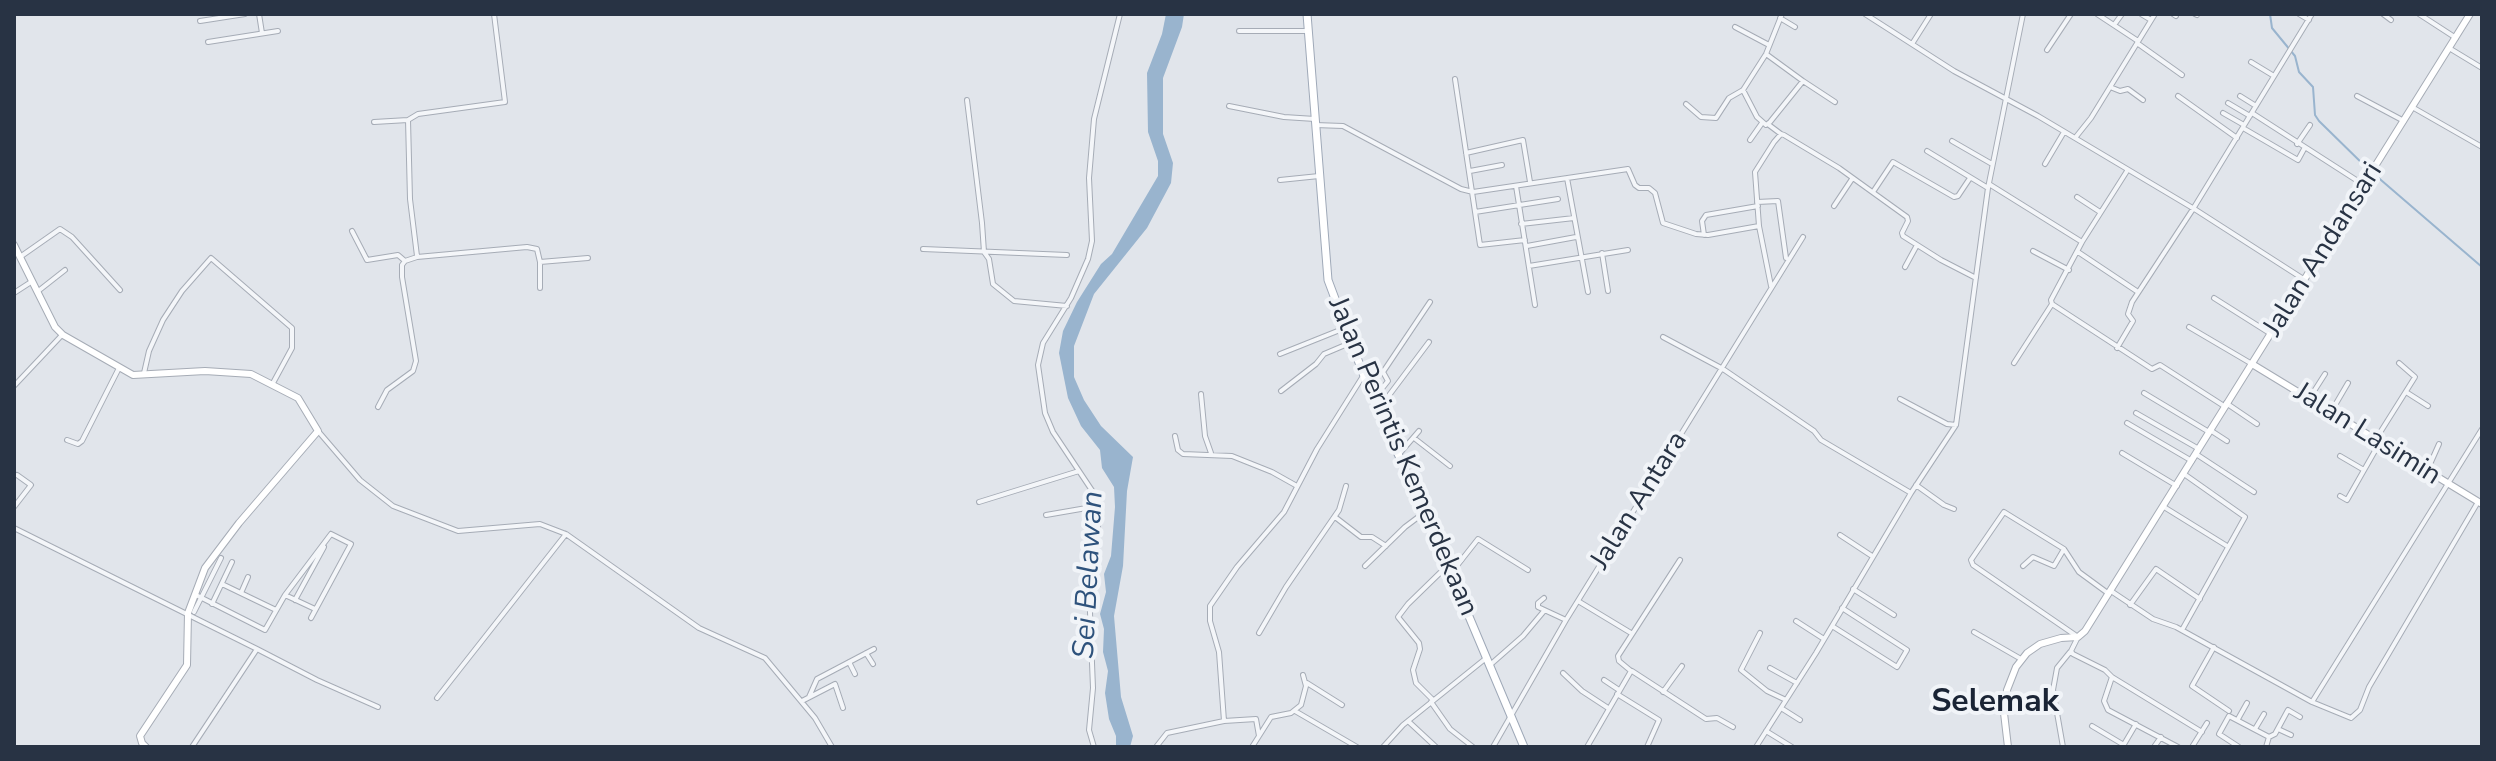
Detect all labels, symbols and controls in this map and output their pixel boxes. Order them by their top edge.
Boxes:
street label: Jalan Andansari [2257,157,2391,343]
street label: Jalan Perintis Kemerdekaan [1320,293,1484,621]
street label: Jalan Lasimin [2287,377,2447,493]
street label: Jalan Antara [1584,426,1696,576]
water label: Sei Belawan [1068,490,1112,660]
district label: Selemak [1931,684,2059,722]

